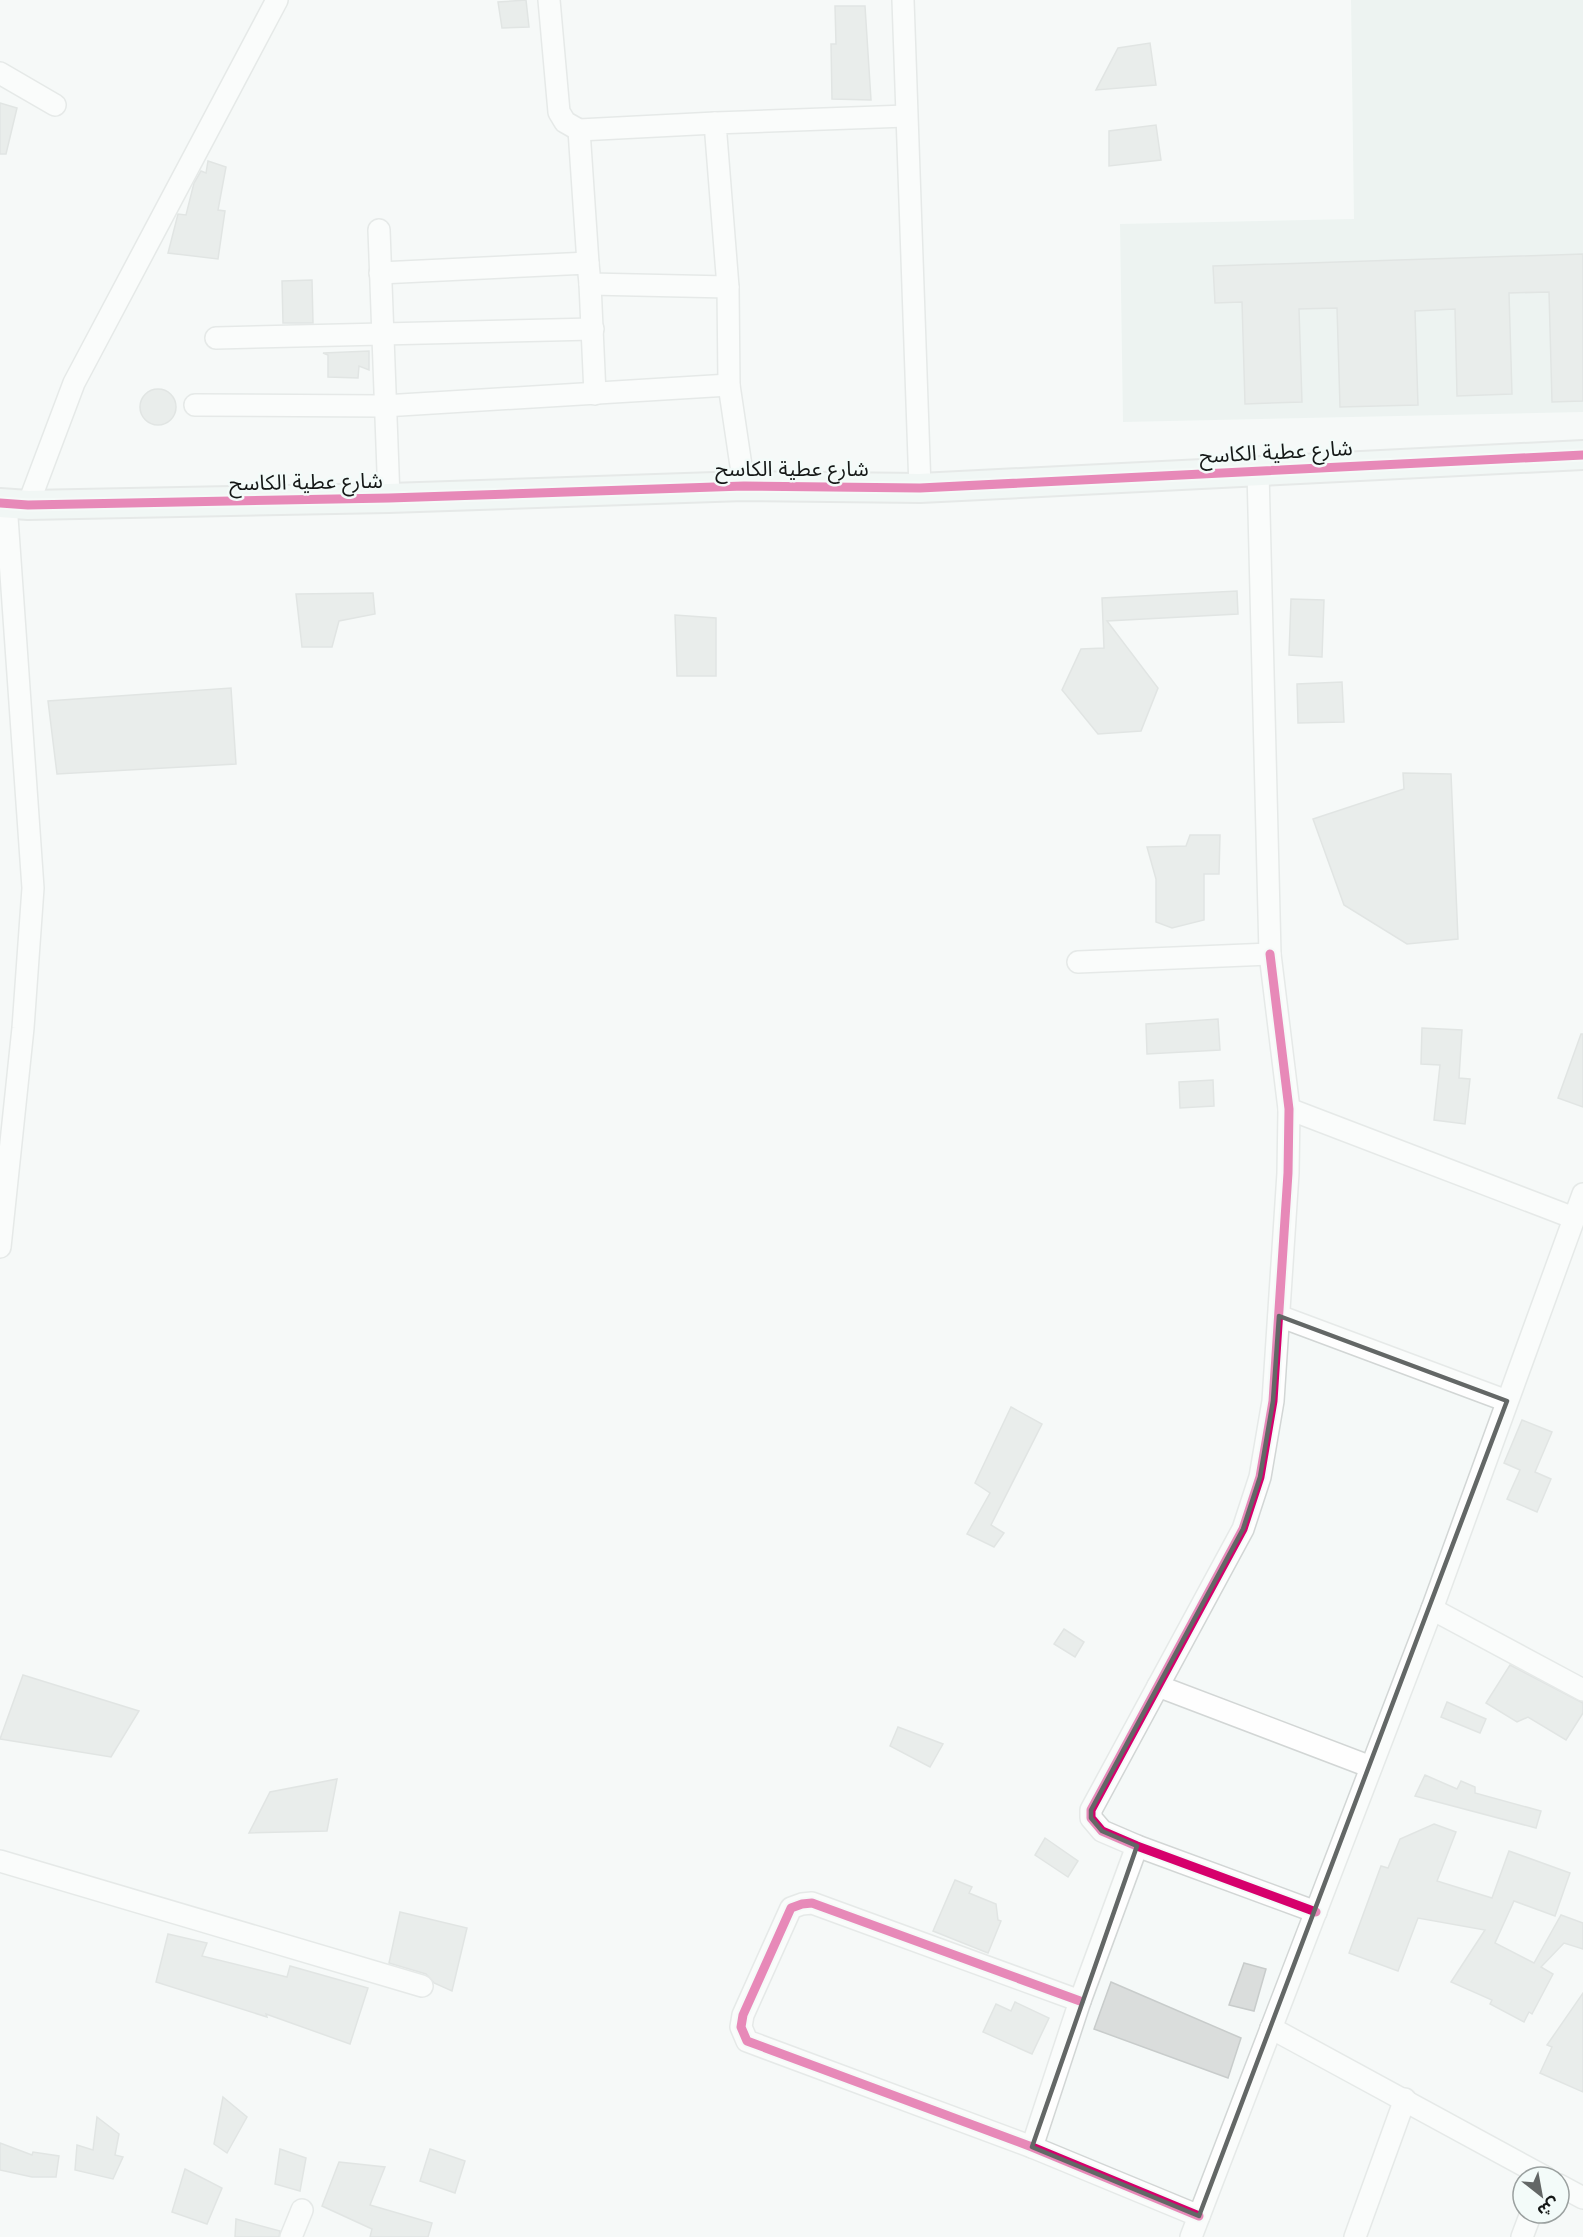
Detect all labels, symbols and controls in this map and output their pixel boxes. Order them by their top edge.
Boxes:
street label: شارع عطية الكاسح [1199,435,1353,471]
street label: شارع عطية الكاسح [715,456,869,484]
street label: شارع عطية الكاسح [229,468,383,498]
north arrow [1511,2165,1571,2225]
text: ش [1534,2194,1563,2222]

